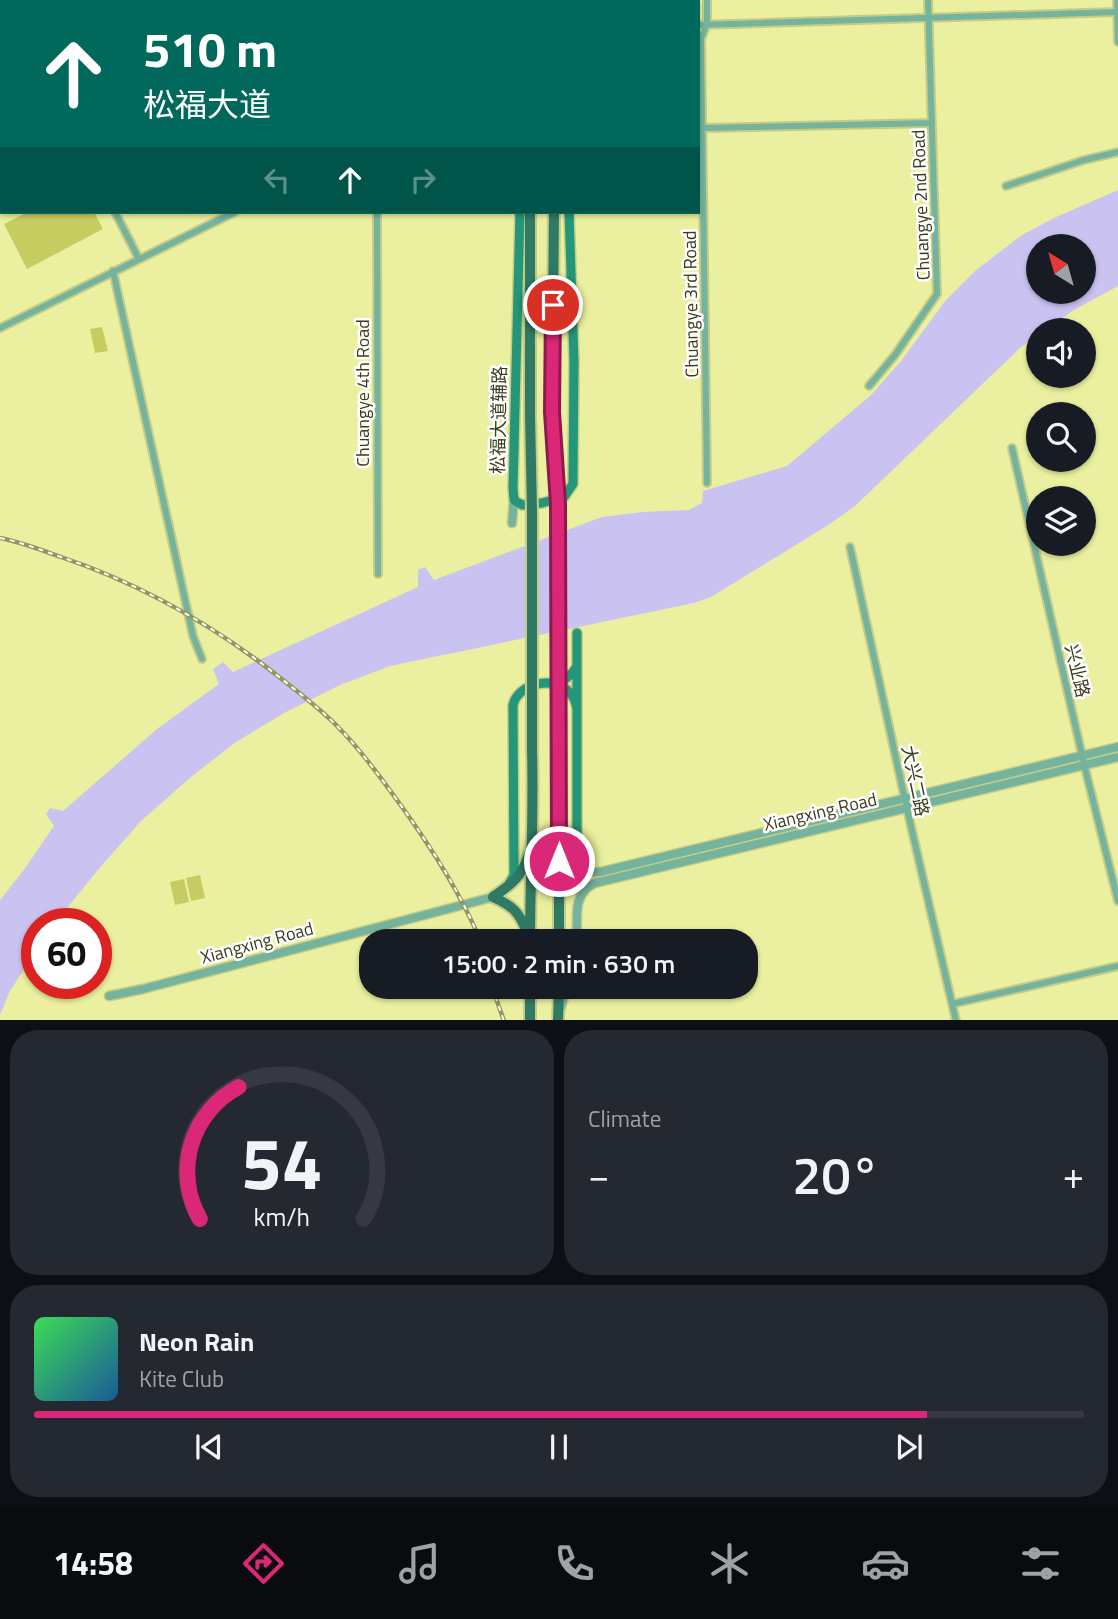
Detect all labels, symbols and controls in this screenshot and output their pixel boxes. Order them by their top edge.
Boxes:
text: 510 m [143,11,277,86]
icon: ahead [28,28,119,119]
text: 松福大道 [143,80,271,128]
street label: Chuangye 2nd Road [904,129,937,281]
icon: left [258,161,296,199]
icon: ahead [331,161,369,199]
icon: right [404,161,442,199]
street label: Chuangye 3rd Road [676,230,705,378]
north arrow [1026,234,1096,304]
map controls [1026,234,1096,556]
pin [523,275,583,335]
icon: arrive [534,286,572,324]
button: sound [1026,318,1096,388]
street label: Chuangye 4th Road [349,319,376,467]
street label: 松福大道辅路 [484,366,513,474]
button: search [1026,402,1096,472]
button: layers [1026,486,1096,556]
street label: 兴业路 [1058,642,1097,700]
street label: 大兴二路 [895,743,936,819]
street label: Xiangxing Road [760,785,879,838]
position arrow [522,824,596,898]
speed limit sign: 60 [21,908,112,999]
street label: Xiangxing Road [197,914,316,971]
text: 15:00 · 2 min · 630 m [442,944,675,983]
text: Climate [588,1101,661,1136]
text: 54 [241,1107,323,1217]
text: 20° [792,1135,880,1214]
text: − [588,1146,609,1204]
text: + [1063,1146,1084,1204]
text: km/h [254,1197,310,1235]
text: Neon Rain [139,1322,254,1361]
text: Kite Club [139,1361,224,1396]
icon: previous [190,1428,228,1466]
icon: pause [540,1428,578,1466]
icon: next [890,1428,928,1466]
text: 14:58 [53,1539,133,1587]
icon: directions [239,1539,288,1588]
icon: music [395,1539,444,1588]
icon: phone [550,1539,599,1588]
icon: climate [705,1539,754,1588]
icon: car [861,1539,910,1588]
icon: filters [1016,1539,1065,1588]

